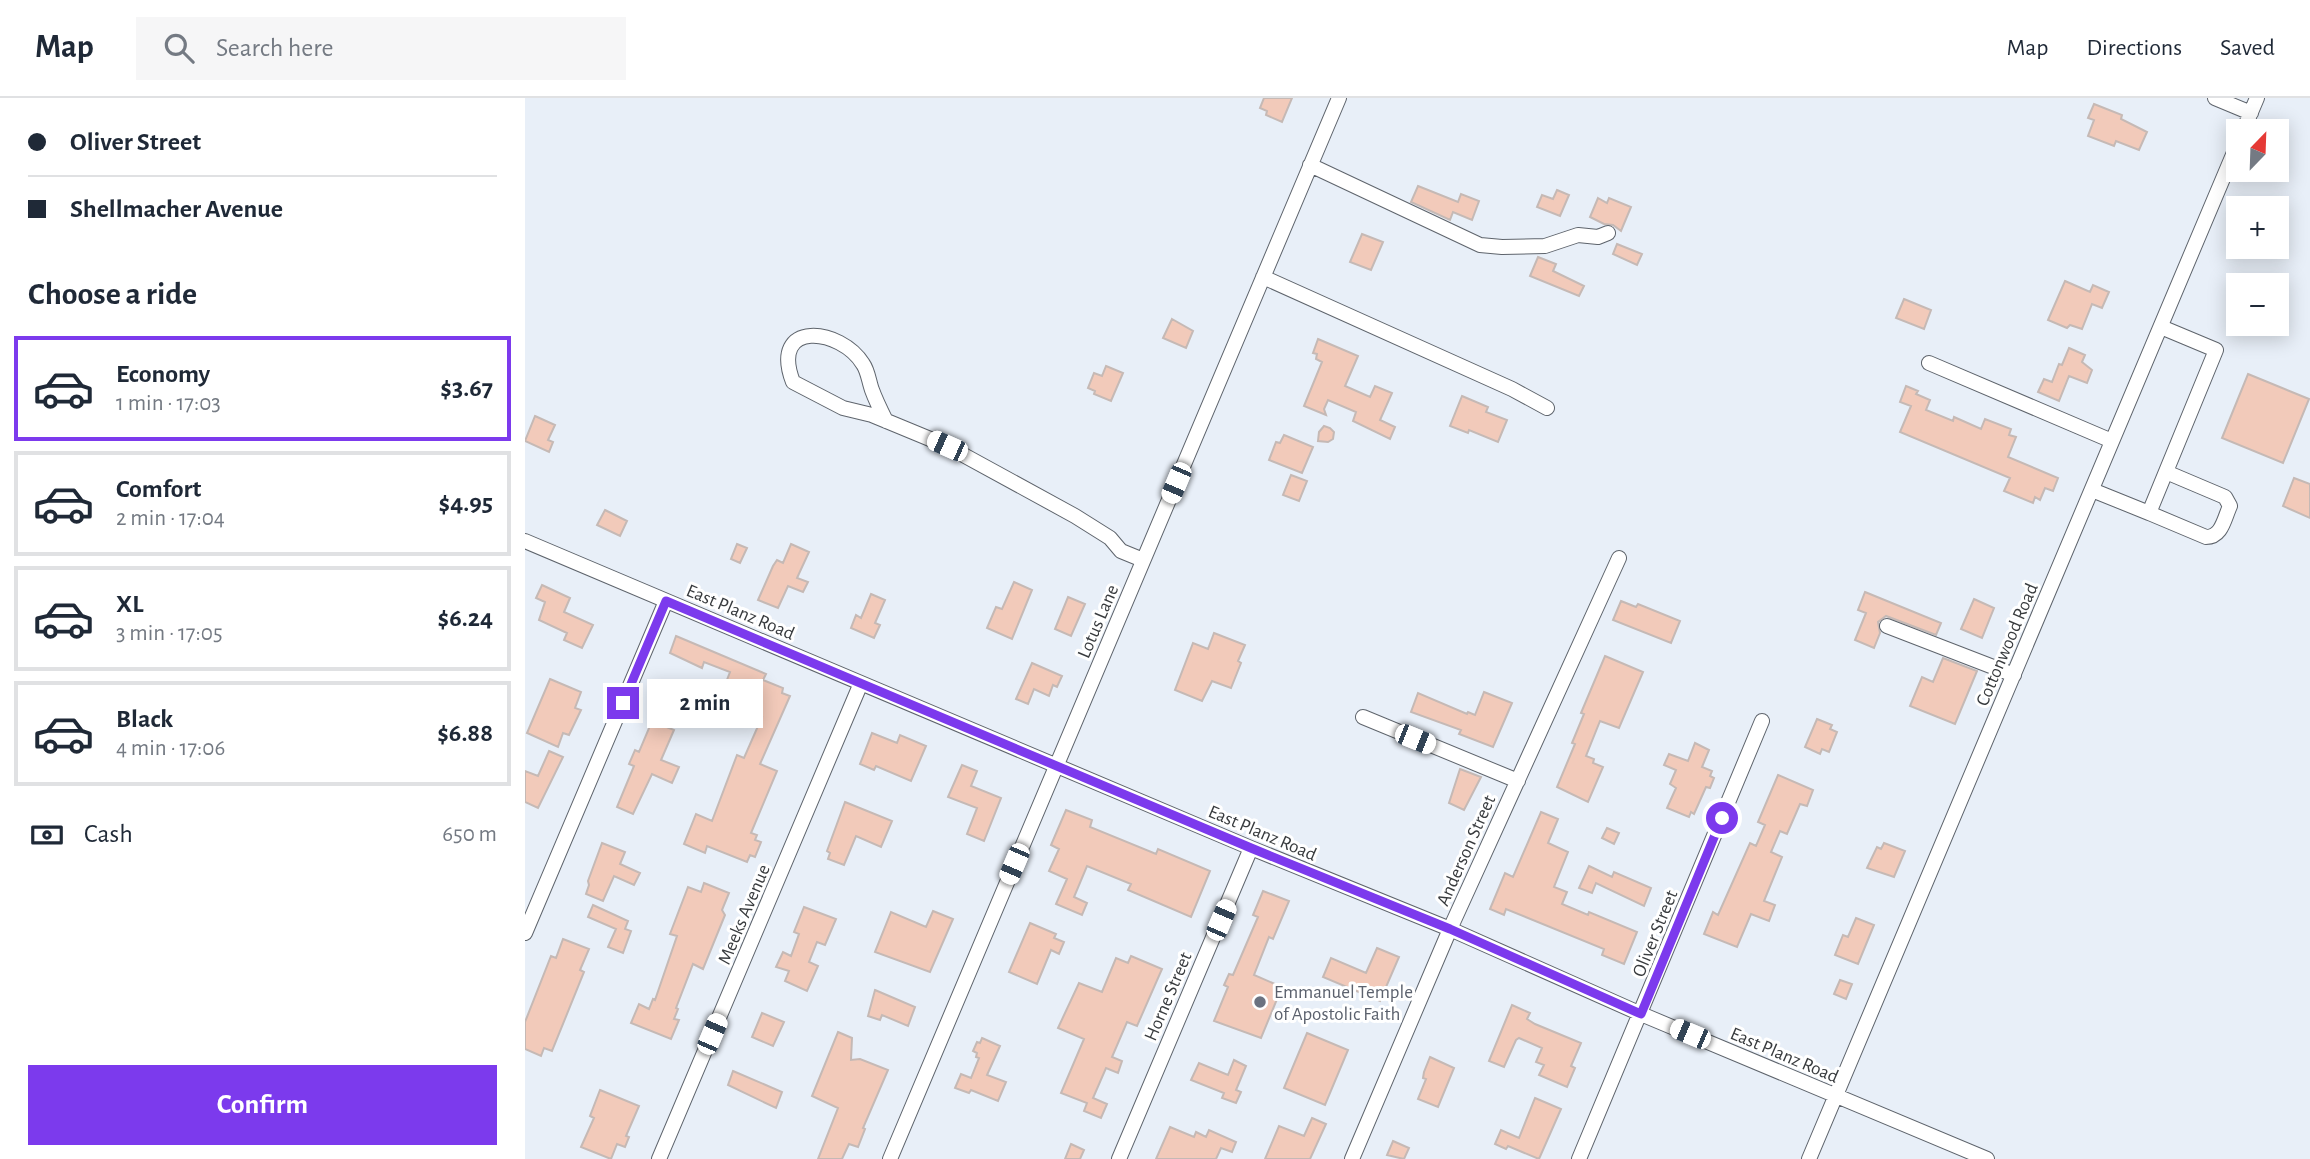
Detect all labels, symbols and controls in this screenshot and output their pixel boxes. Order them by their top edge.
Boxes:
search box [136,17,626,80]
icon: search [160,29,198,67]
text: Map [35,31,94,64]
text: Search here [216,35,334,61]
text: Map [2006,36,2048,60]
text: Directions [2086,36,2182,60]
text: Saved [2220,36,2275,60]
north arrow [2226,119,2289,182]
map controls [2226,119,2289,336]
text: Oliver Street [70,129,201,155]
text: Shellmacher Avenue [70,196,283,222]
button: + [2226,196,2289,259]
button: − [2226,273,2289,336]
text: Choose a ride [28,278,197,310]
icon: car [32,357,95,420]
text: Economy [116,361,210,387]
text: $3.67 [440,375,493,401]
text: 1 min · 17:03 [116,392,221,415]
car [924,428,971,464]
car [1159,460,1194,506]
icon: car [32,472,95,535]
text: Comfort [116,476,201,502]
text: $4.95 [438,490,493,516]
text: 2 min · 17:04 [116,507,225,530]
street label: Cottonwood Road [1973,580,2042,709]
street label: East Planz Road [684,581,797,644]
street label: Lotus Lane [1074,582,1122,661]
icon: car [32,587,95,650]
text: XL [116,591,143,617]
text: $6.24 [437,605,493,631]
text: 3 min · 17:05 [116,622,223,645]
callout: 2 min [647,678,763,728]
route end [607,687,639,719]
text: 2 min [679,692,731,715]
icon: car [32,702,95,765]
text: Black [116,706,173,732]
text: $6.88 [437,720,493,746]
car [1392,721,1439,757]
text: 4 min · 17:06 [116,737,225,760]
street label: Anderson Street [1433,792,1499,909]
street label: East Planz Road [1206,802,1319,865]
route start [1706,802,1738,834]
icon: cash [28,816,66,854]
text: Cash [84,821,133,847]
text: 650 m [442,823,497,846]
car [997,841,1032,887]
street label: Meeks Avenue [715,862,774,967]
street label: Oliver Street [1629,887,1681,980]
car [1204,897,1239,943]
street label: Horne Street [1141,949,1196,1044]
place label: Emmanuel Temple of Apostolic Faith [1274,983,1413,1024]
marker: Emmanuel Temple of Apostolic Faith [1252,994,1268,1010]
car [695,1011,730,1057]
car [1667,1016,1714,1052]
street label: East Planz Road [1728,1024,1841,1087]
button: Confirm [28,1065,497,1145]

